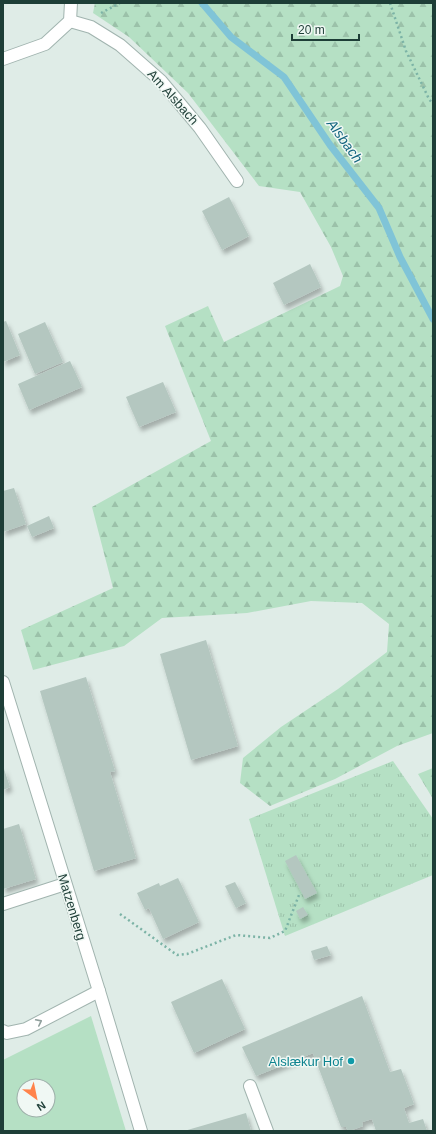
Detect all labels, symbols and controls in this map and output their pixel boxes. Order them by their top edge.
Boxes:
scale bar [292,16,359,42]
text: 20 m [298,23,325,37]
street label: Am Alsbach [144,66,202,128]
water label: Alsbach [323,115,366,166]
street label: Matzenberg [55,872,89,942]
one-way arrow [35,1019,43,1027]
place label: Alslækur Hof [269,1054,343,1069]
marker: Alslækur Hof [346,1056,356,1066]
north arrow [16,1078,56,1118]
text: N [35,1099,48,1114]

